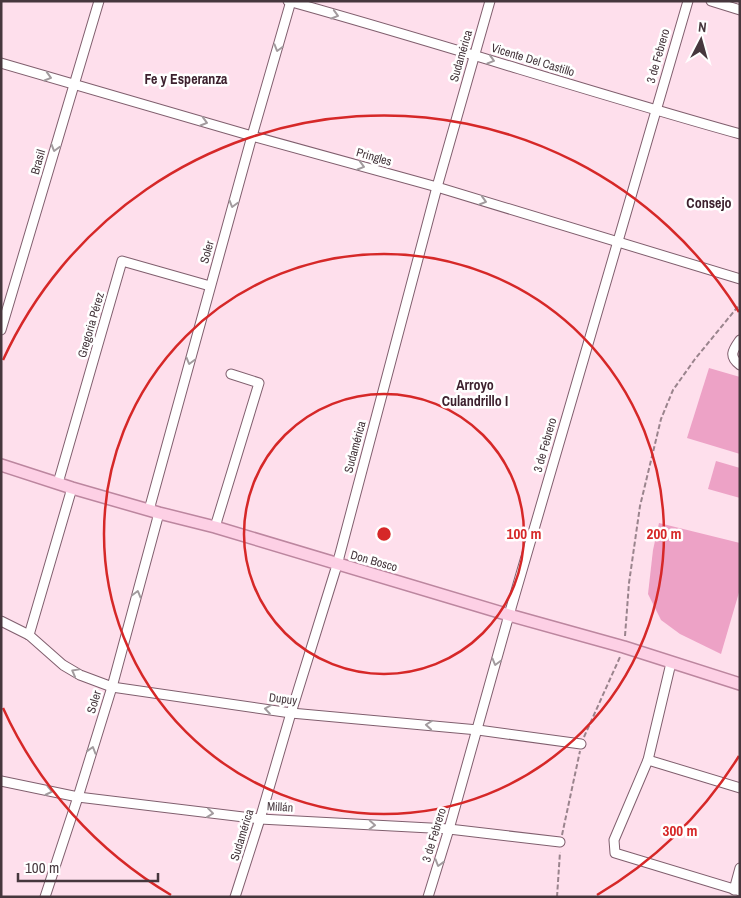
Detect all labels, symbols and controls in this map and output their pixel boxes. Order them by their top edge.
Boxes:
one-way arrow [331,9,339,19]
north arrow [676,15,726,65]
text: N [697,18,707,36]
street label: 3 de Febrero [643,27,673,85]
street label: Sudamérica [446,28,476,84]
street label: Vicente Del Castillo [489,40,577,80]
one-way arrow [273,43,283,52]
one-way arrow [486,55,495,65]
district label: Fe y Esperanza [144,70,228,88]
one-way arrow [44,71,52,81]
one-way arrow [200,116,208,126]
one-way arrow [50,144,60,152]
street label: Pringles [354,144,394,170]
street label: Brasil [27,148,49,176]
one-way arrow [356,160,365,171]
district label: Consejo [686,194,732,212]
one-way arrow [479,196,487,206]
one-way arrow [228,200,238,208]
street label: Soler [196,238,218,265]
street label: Gregoria Pérez [74,290,108,360]
one-way arrow [185,356,195,364]
district label: Arroyo Culandrillo I [442,376,508,410]
street label: 3 de Febrero [530,416,560,474]
street label: Sudamérica [340,419,370,475]
text: 100 m [507,523,541,544]
text: 200 m [647,523,681,544]
centre of rings [375,525,393,543]
street label: Don Bosco [349,547,399,575]
one-way arrow [131,590,142,599]
one-way arrow [492,658,502,666]
one-way arrow [71,668,80,678]
street label: Soler [83,688,105,715]
street label: Dupuy [268,689,298,709]
one-way arrow [263,705,272,715]
one-way arrow [425,720,433,731]
one-way arrow [87,747,97,755]
one-way arrow [45,785,53,796]
street label: Millán [266,798,294,816]
street label: 3 de Febrero [418,806,450,864]
one-way arrow [206,807,214,818]
street label: Sudamérica [227,807,258,863]
one-way arrow [368,820,376,830]
text: 300 m [663,820,697,841]
scale bar [18,850,158,882]
text: 100 m [25,857,59,878]
one-way arrow [434,858,444,867]

